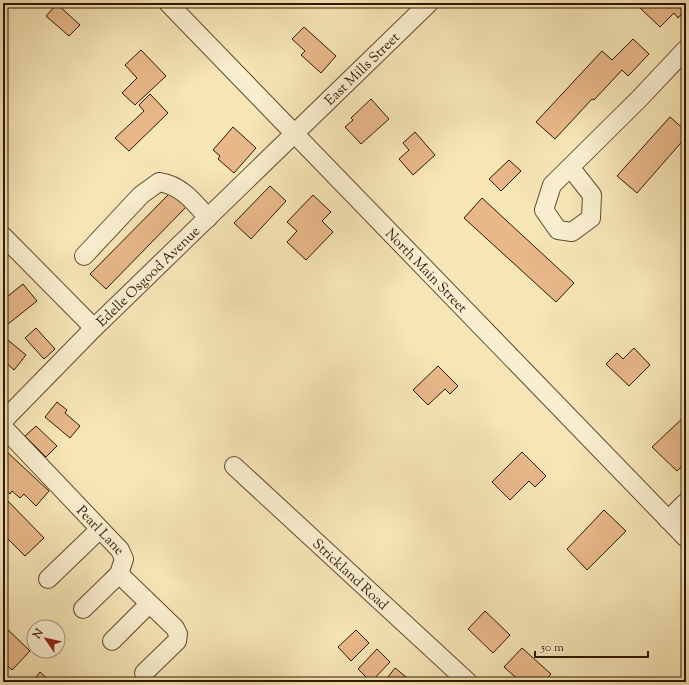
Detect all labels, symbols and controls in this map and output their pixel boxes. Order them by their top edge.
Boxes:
street label: East Mills Street [321,28,405,111]
street label: Edelle Osgood Avenue [93,222,205,332]
street label: North Main Street [380,225,471,319]
street label: Pearl Lane [71,502,128,561]
street label: Strickland Road [307,535,392,616]
north arrow [26,619,66,659]
text: N [29,626,48,643]
scale bar [535,633,648,659]
text: 50 m [540,639,564,657]

